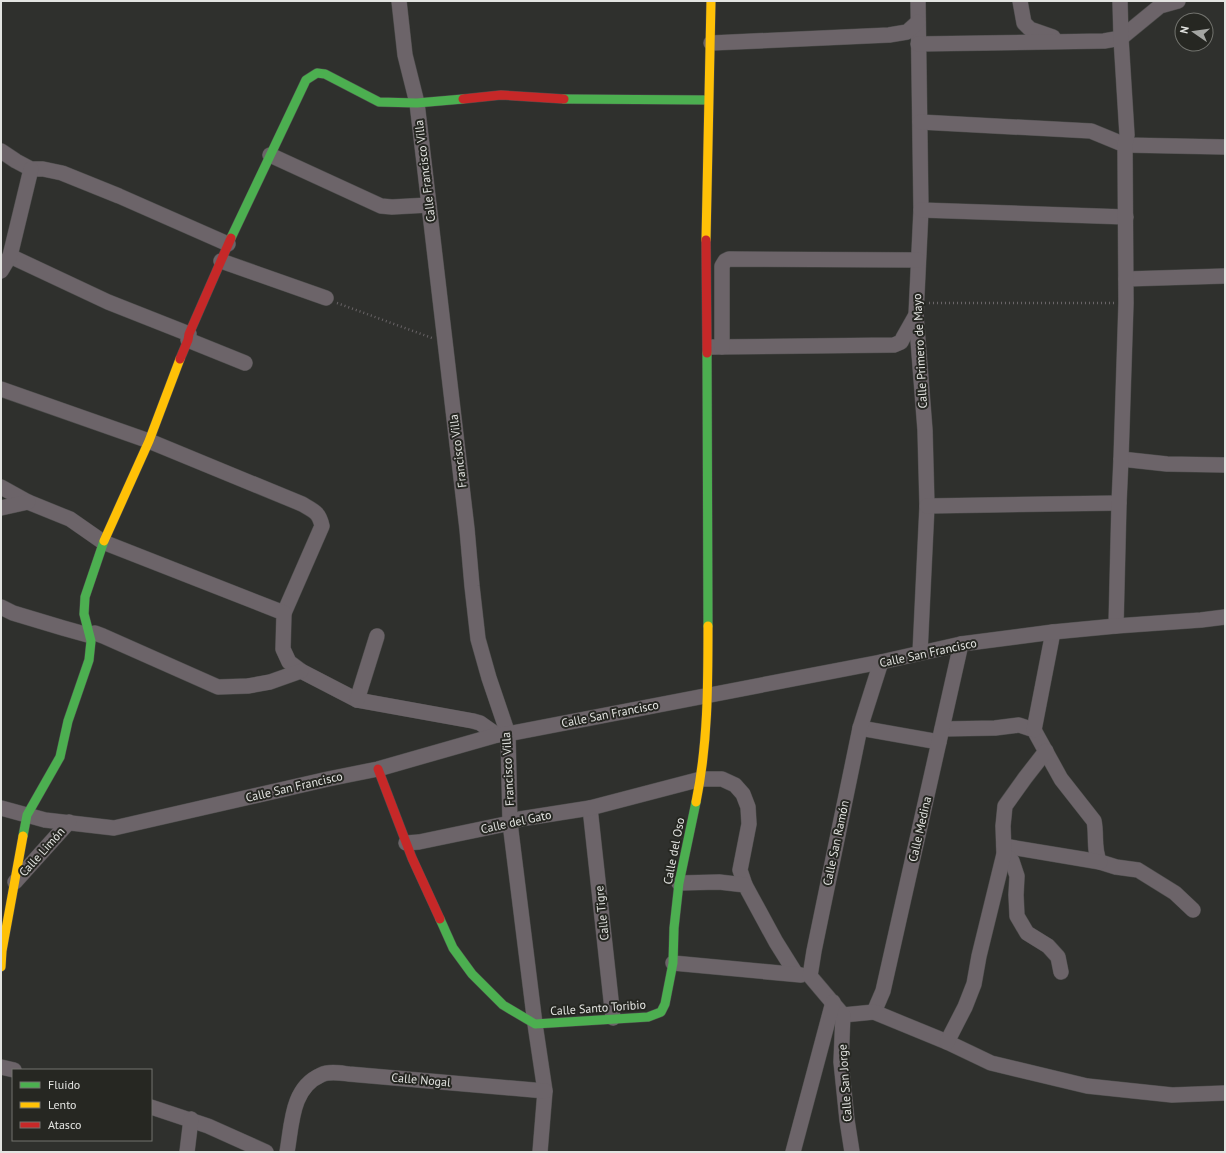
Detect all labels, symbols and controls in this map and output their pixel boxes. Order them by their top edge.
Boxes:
north arrow [1174,12,1214,52]
text: N [1177,25,1192,35]
street label: Calle Francisco Villa [411,119,438,223]
street label: Calle Primero de Mayo [909,293,930,409]
street label: Francisco Villa [446,413,469,489]
street label: Calle San Francisco [878,635,978,670]
street label: Calle San Francisco [560,697,660,730]
street label: Francisco Villa [498,732,517,806]
street label: Calle San Francisco [244,768,344,805]
street label: Calle Medina [905,795,934,863]
street label: Calle San Ramón [819,799,852,887]
street label: Calle del Gato [479,807,553,836]
street label: Calle del Oso [660,816,687,886]
street label: Calle Limón [16,824,68,879]
street label: Calle Tigre [591,885,612,941]
street label: Calle Santo Toribio [550,997,646,1018]
street label: Calle San Jorge [834,1044,855,1122]
legend [12,1069,152,1141]
street label: Calle Nogal [391,1069,452,1090]
text: Fluido [48,1077,80,1092]
text: Lento [48,1097,77,1112]
text: Atasco [48,1117,81,1132]

